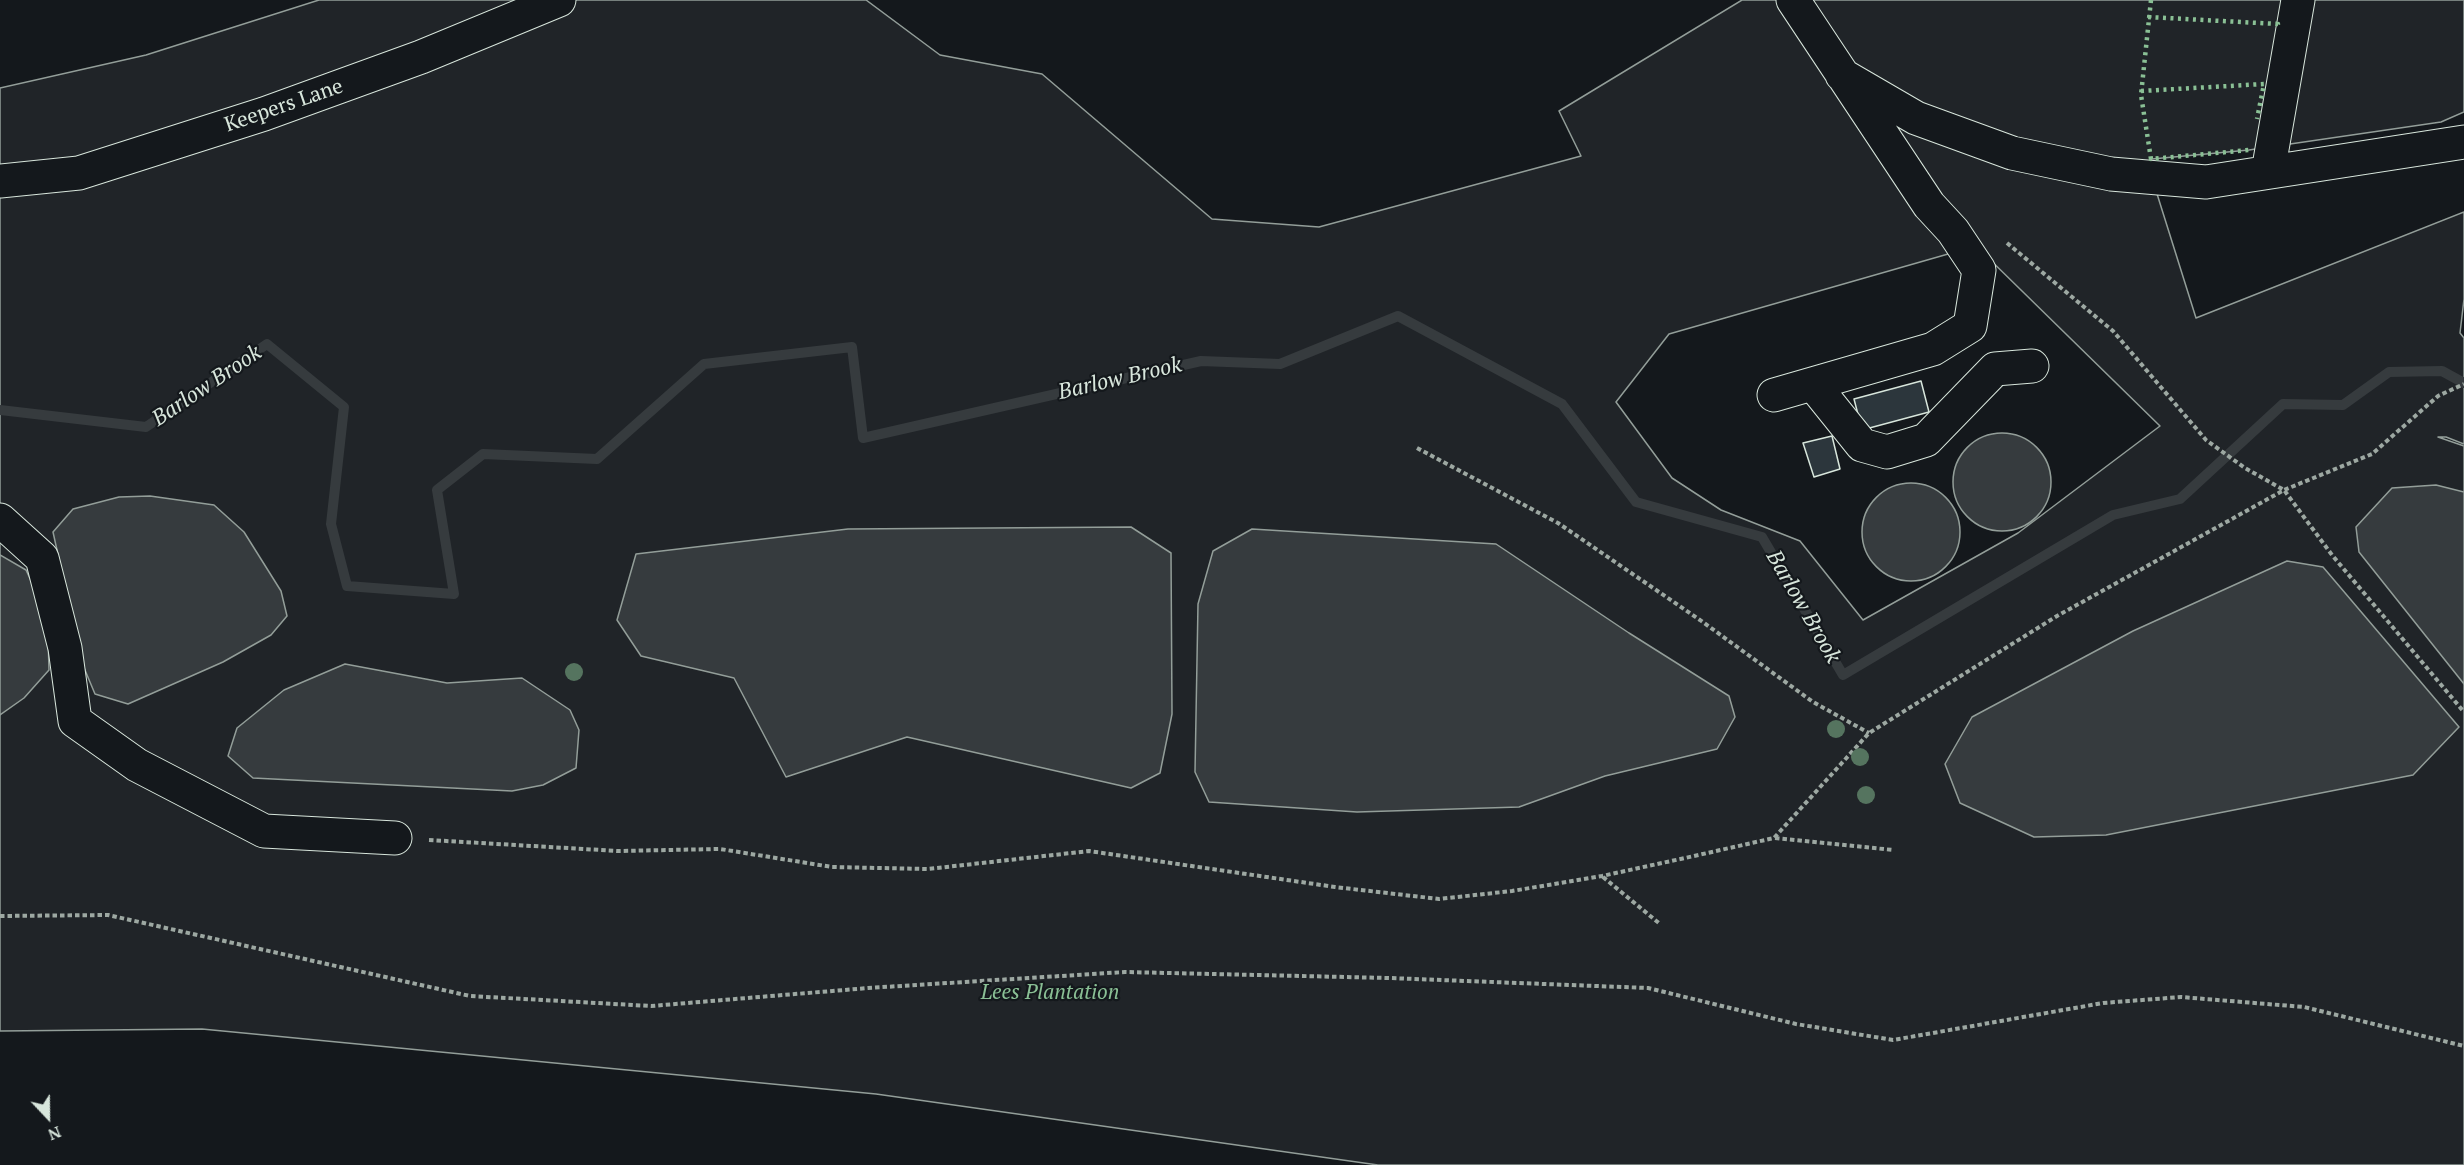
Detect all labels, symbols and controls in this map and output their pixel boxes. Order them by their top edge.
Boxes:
street label: Keepers Lane [221,74,347,138]
water label: Barlow Brook [147,340,267,432]
water label: Barlow Brook [1056,352,1184,406]
water label: Barlow Brook [1760,546,1846,668]
park label: Lees Plantation [981,980,1119,1006]
north arrow [18,1087,78,1147]
text: N [45,1121,64,1146]

